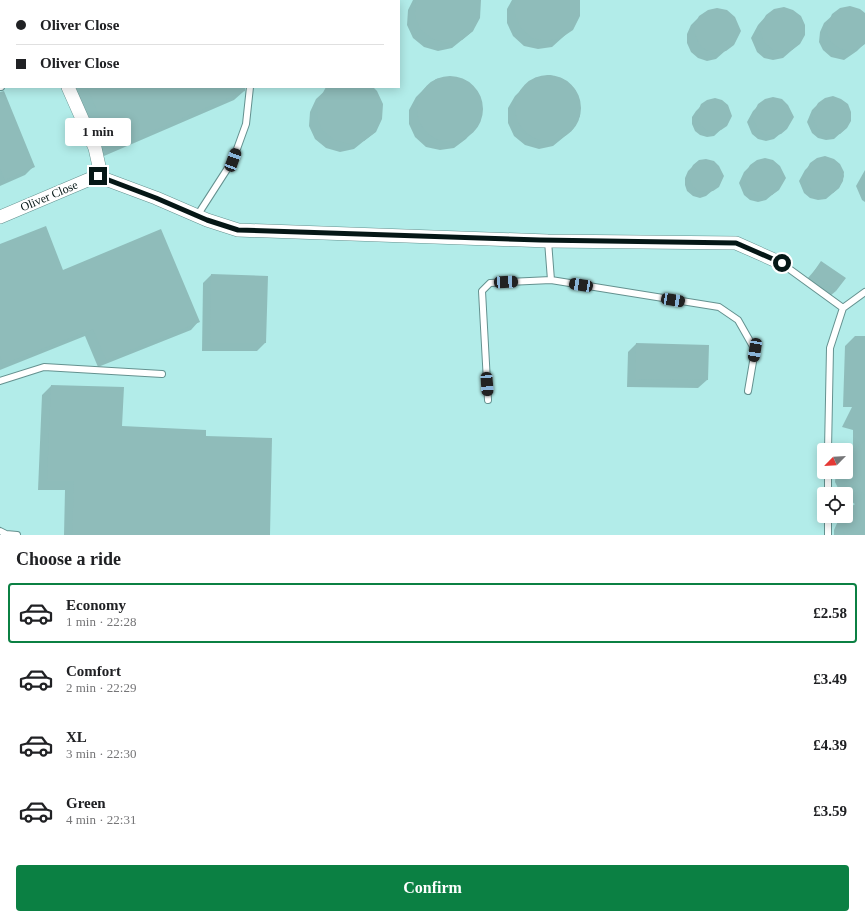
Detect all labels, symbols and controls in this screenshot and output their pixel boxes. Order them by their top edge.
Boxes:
text: Oliver Close [40,17,119,33]
text: Oliver Close [40,55,119,71]
callout: 1 min [65,118,131,146]
text: 1 min [82,124,114,139]
car [223,147,243,173]
route end [89,167,107,185]
street label: Oliver Close [18,178,80,214]
route start [773,254,791,272]
car [494,275,518,289]
car [568,277,594,293]
car [660,292,686,308]
car [747,337,763,363]
car [480,372,494,396]
north arrow [817,443,853,479]
map controls [817,443,853,523]
button: locate [817,487,853,523]
text: Choose a ride [16,549,121,569]
icon: car [18,595,54,631]
text: Economy [66,597,126,613]
text: £2.58 [813,605,847,621]
text: 1 min · 22:28 [66,614,136,629]
icon: car [18,661,54,697]
text: Comfort [66,663,121,679]
text: £3.49 [813,671,847,687]
text: 2 min · 22:29 [66,680,136,695]
icon: car [18,727,54,763]
text: XL [66,729,87,745]
text: £4.39 [813,737,847,753]
text: 3 min · 22:30 [66,746,136,761]
icon: car [18,793,54,829]
text: Green [66,795,106,811]
text: £3.59 [813,803,847,819]
text: 4 min · 22:31 [66,812,136,827]
button: Confirm [16,865,849,911]

